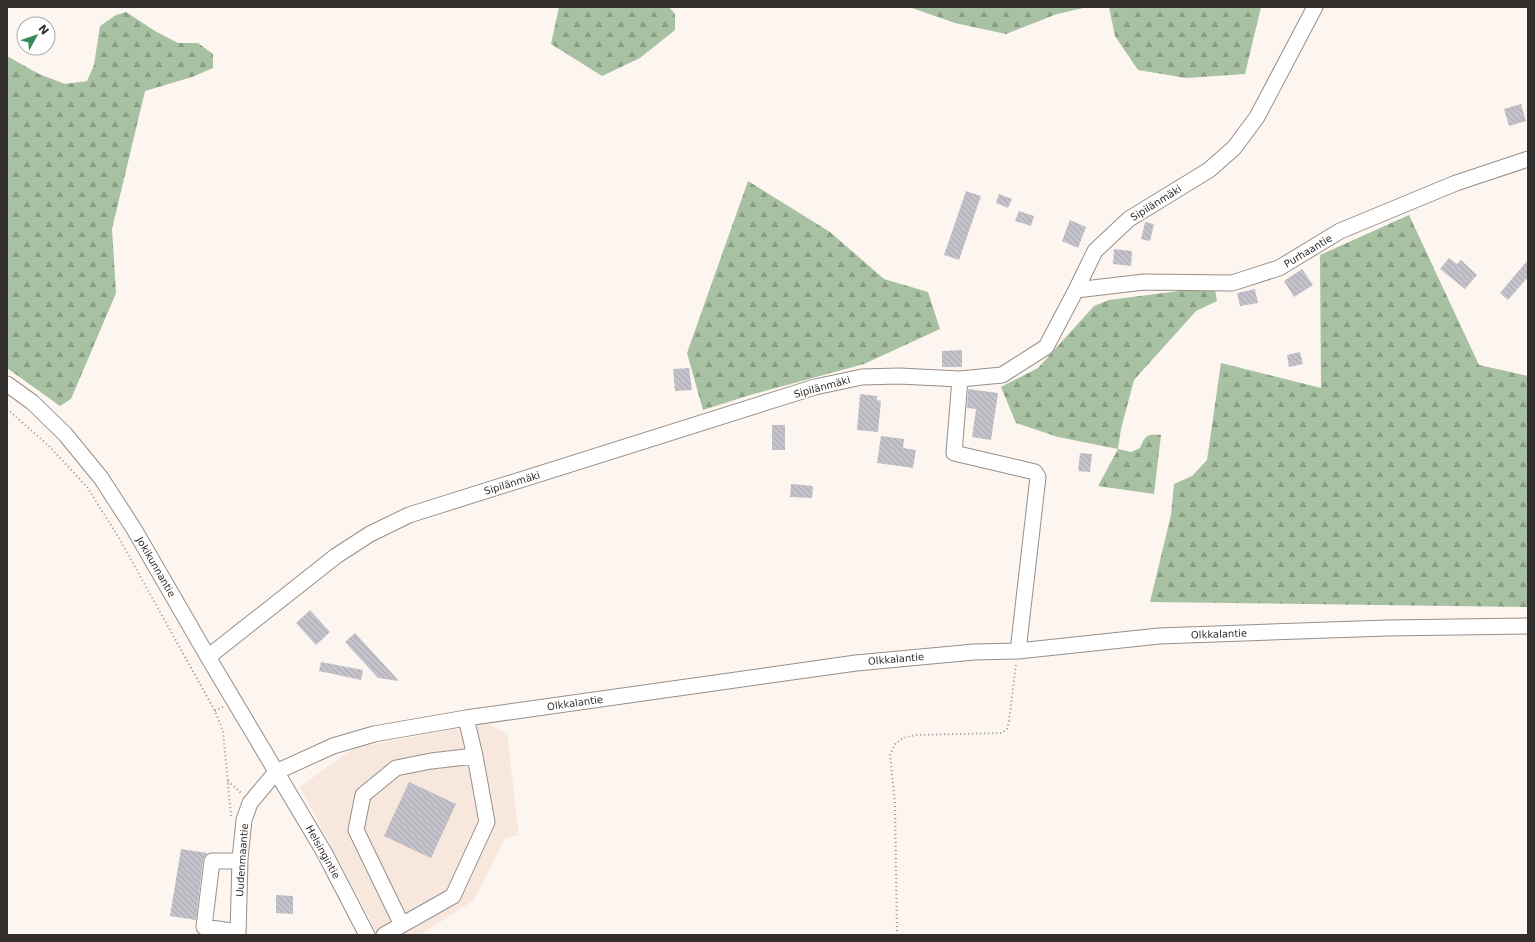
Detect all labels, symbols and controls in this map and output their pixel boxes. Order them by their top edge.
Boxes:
north arrow [16,16,56,56]
text: N [35,22,51,38]
street label: Sipilänmäki [1129,183,1183,223]
street label: Purhaantie [1282,232,1334,270]
street label: Sipilänmäki [793,374,851,400]
street label: Sipilänmäki [483,469,541,497]
street label: Jokikunnantie [134,534,178,599]
street label: Olkkalantie [1191,628,1247,640]
street label: Olkkalantie [867,651,925,667]
street label: Olkkalantie [546,694,604,712]
street label: Uudenmaantie [234,823,250,897]
street label: Helsingintie [304,823,342,881]

